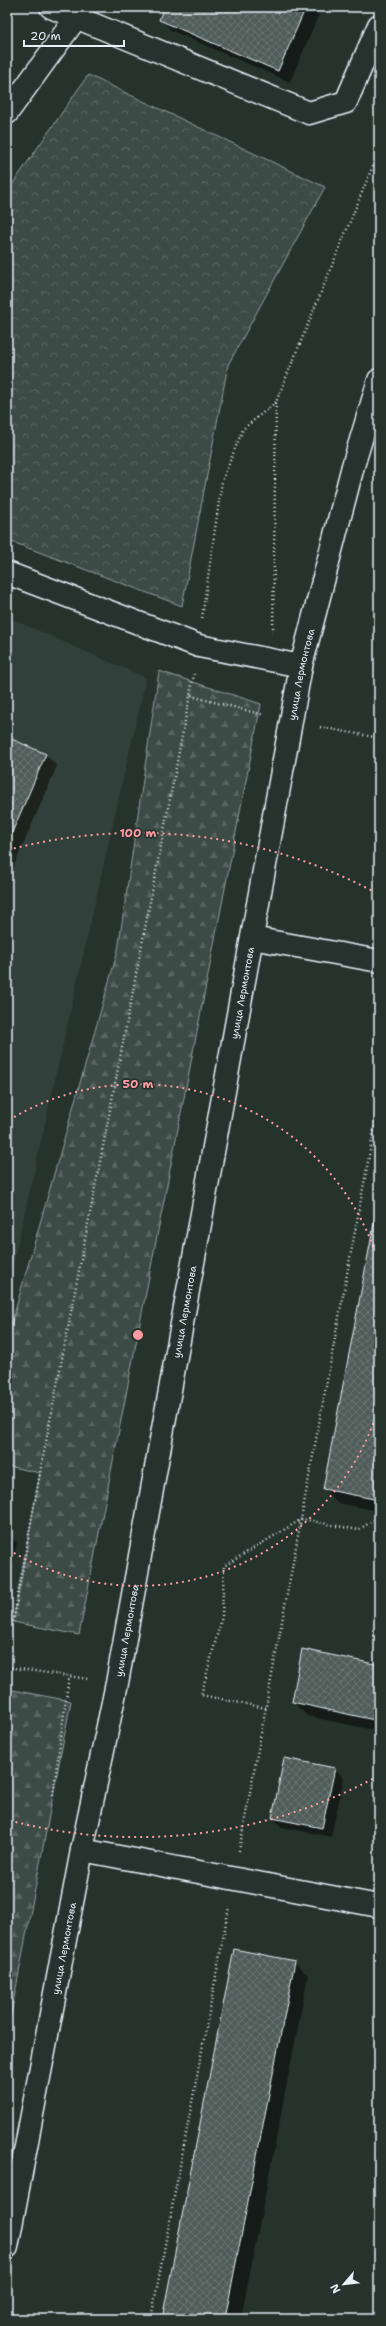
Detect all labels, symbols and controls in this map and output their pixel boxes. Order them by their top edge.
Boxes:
scale bar [24,22,124,48]
text: 20 m [30,28,61,44]
street label: улица Лермонтова [285,626,318,721]
text: 100 m [120,825,157,841]
street label: улица Лермонтова [228,945,257,1040]
text: 50 m [123,1076,154,1092]
street label: улица Лермонтова [170,1264,200,1359]
centre of rings [131,1328,145,1342]
street label: улица Лермонтова [112,1583,142,1678]
street label: улица Лермонтова [49,1900,79,1996]
north arrow [324,2264,364,2304]
text: N [327,2281,344,2296]

